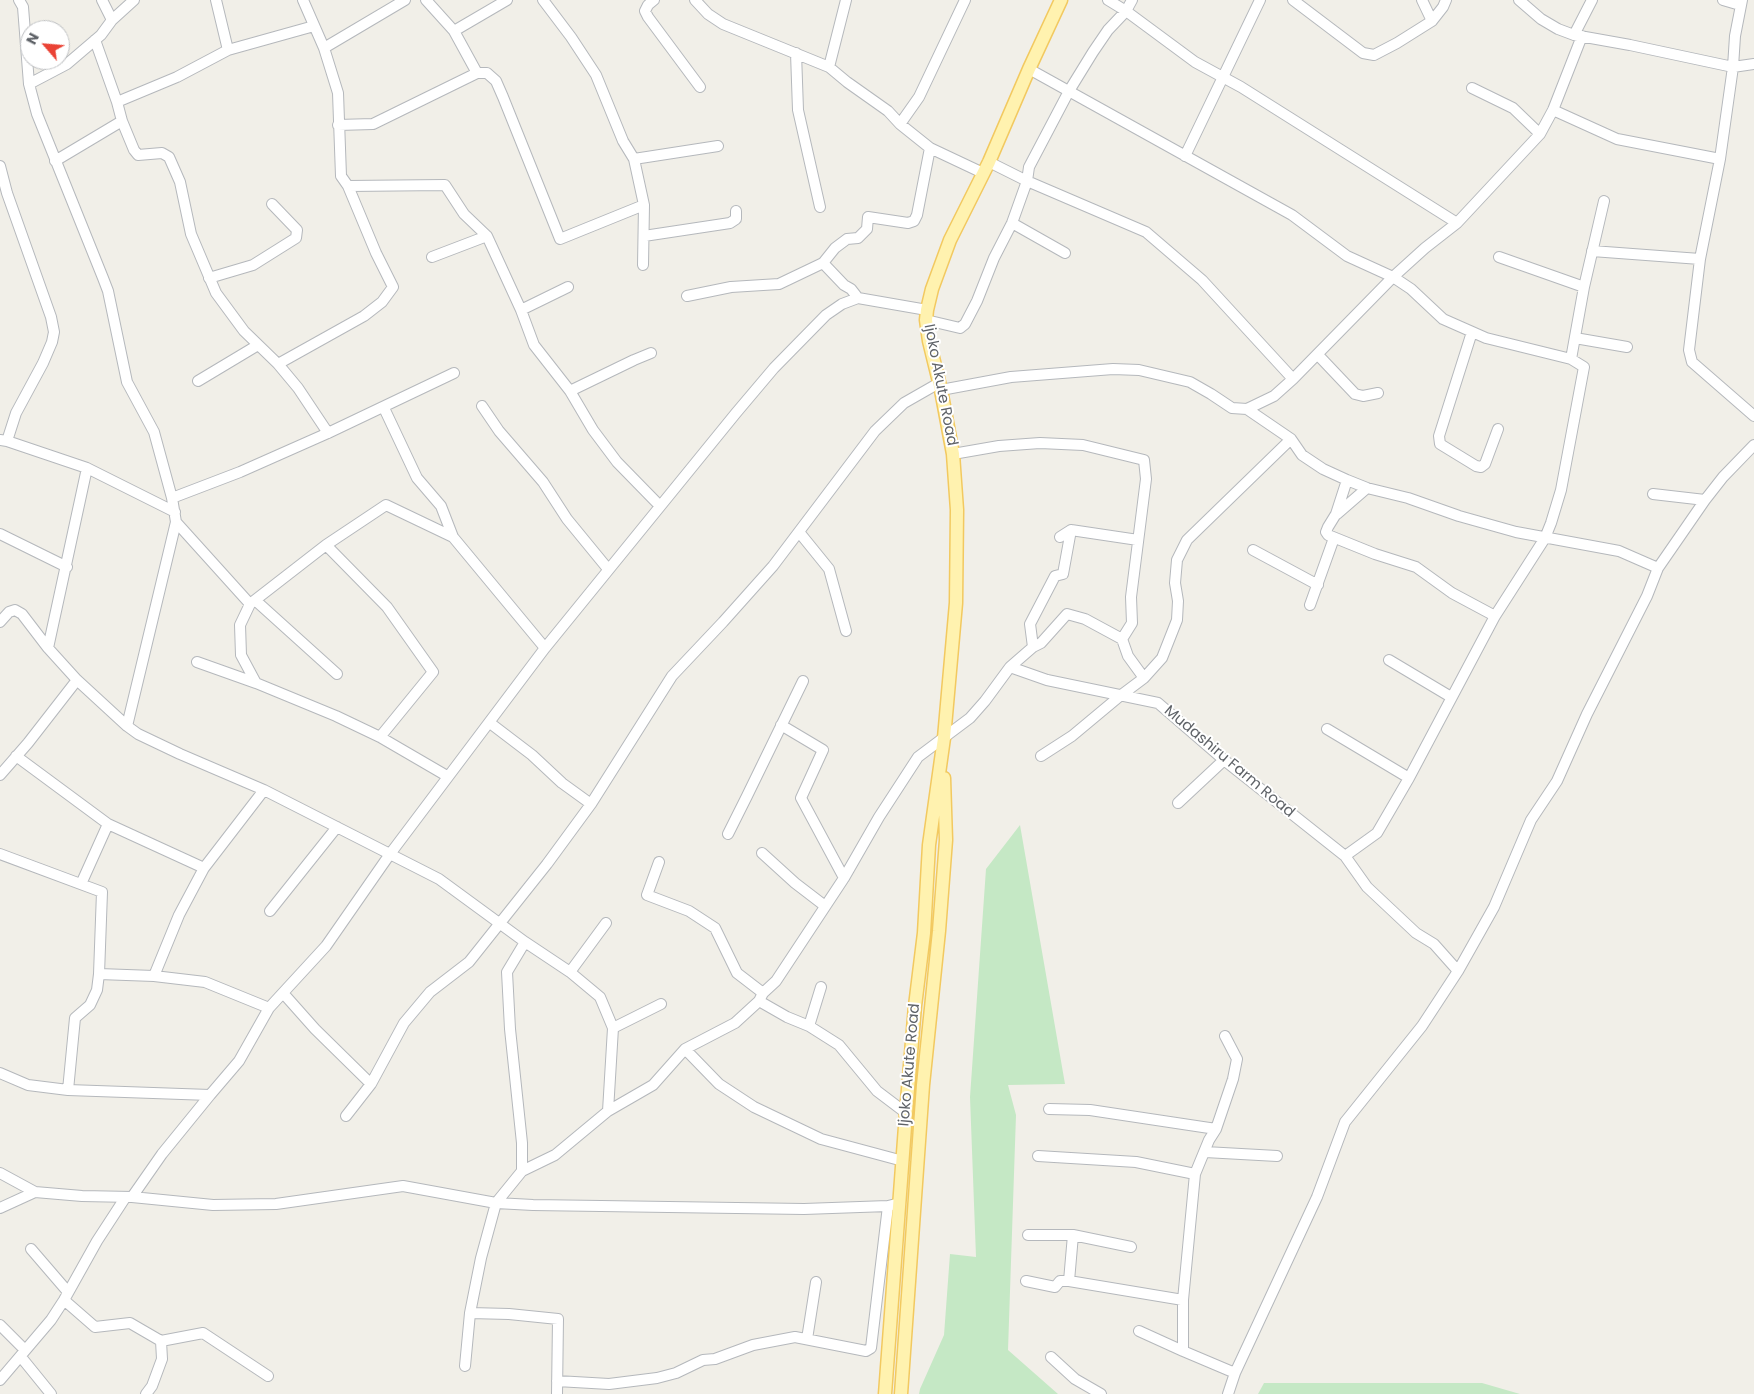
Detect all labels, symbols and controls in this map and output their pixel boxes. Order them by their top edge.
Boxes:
north arrow [20,20,70,70]
text: N [21,29,44,48]
street label: Ijoko Akute Road [919,323,961,447]
street label: Mudashiru Farm Road [1160,702,1298,822]
street label: Ijoko Akute Road [896,1003,924,1127]

